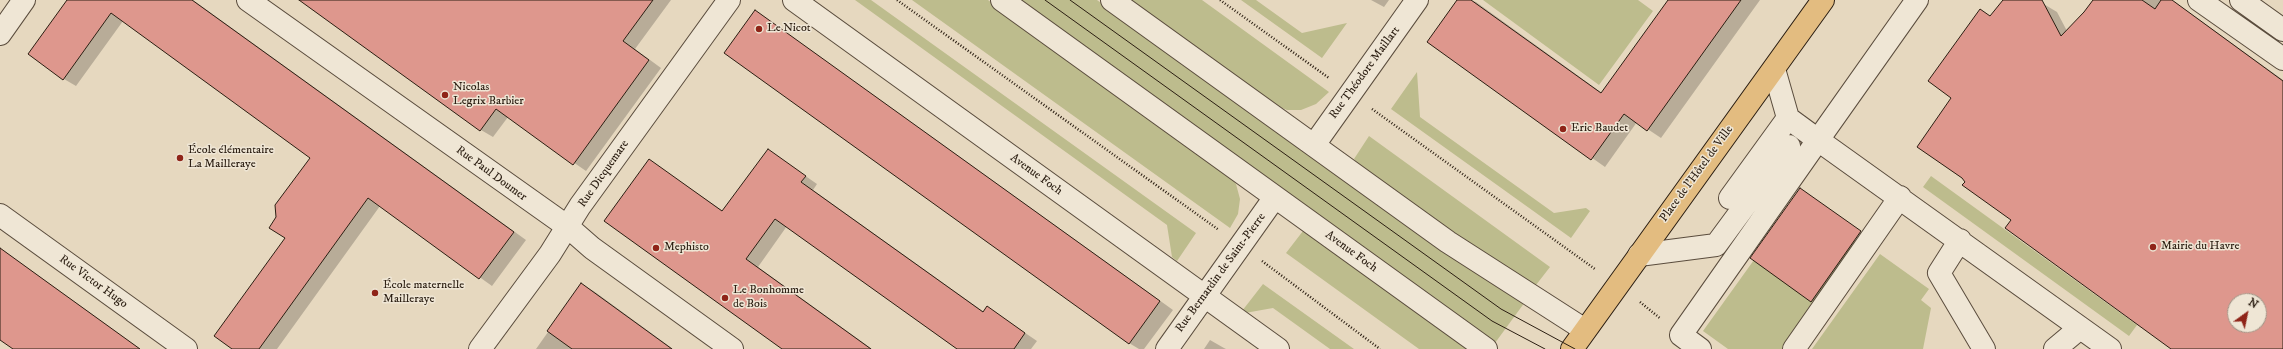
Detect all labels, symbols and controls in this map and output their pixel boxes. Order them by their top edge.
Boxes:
place label: Le Nicot [767,22,811,36]
marker: Le Nicot [754,24,764,34]
street label: Rue Théodore Maillart [1327,24,1403,122]
place label: Nicolas Legrix Barbier [453,81,524,109]
marker: Nicolas Legrix Barbier [440,90,450,100]
place label: Eric Baudet [1571,122,1628,136]
street label: Place de l'Hôtel de Ville [1657,123,1737,225]
marker: Eric Baudet [1558,124,1568,134]
street label: Rue Dicquemare [576,138,632,210]
street label: Rue Paul Doumer [453,143,529,205]
place label: École élémentaire La Mailleraye [188,144,274,172]
street label: Avenue Foch [1007,151,1065,199]
marker: École élémentaire La Mailleraye [175,153,185,163]
street label: Rue Bernardin de Saint-Pierre [1173,211,1269,335]
street label: Avenue Foch [1322,228,1380,276]
place label: Mairie du Havre [2161,240,2239,254]
place label: Mephisto [664,241,709,255]
marker: Mairie du Havre [2148,242,2158,252]
marker: Mephisto [651,243,661,253]
street label: Rue Victor Hugo [56,252,130,312]
place label: École maternelle Mailleraye [383,279,464,307]
place label: Le Bonhomme de Bois [733,284,804,312]
marker: École maternelle Mailleraye [370,288,380,298]
marker: Le Bonhomme de Bois [720,293,730,303]
north arrow [2227,293,2267,333]
text: N [2245,295,2261,312]

